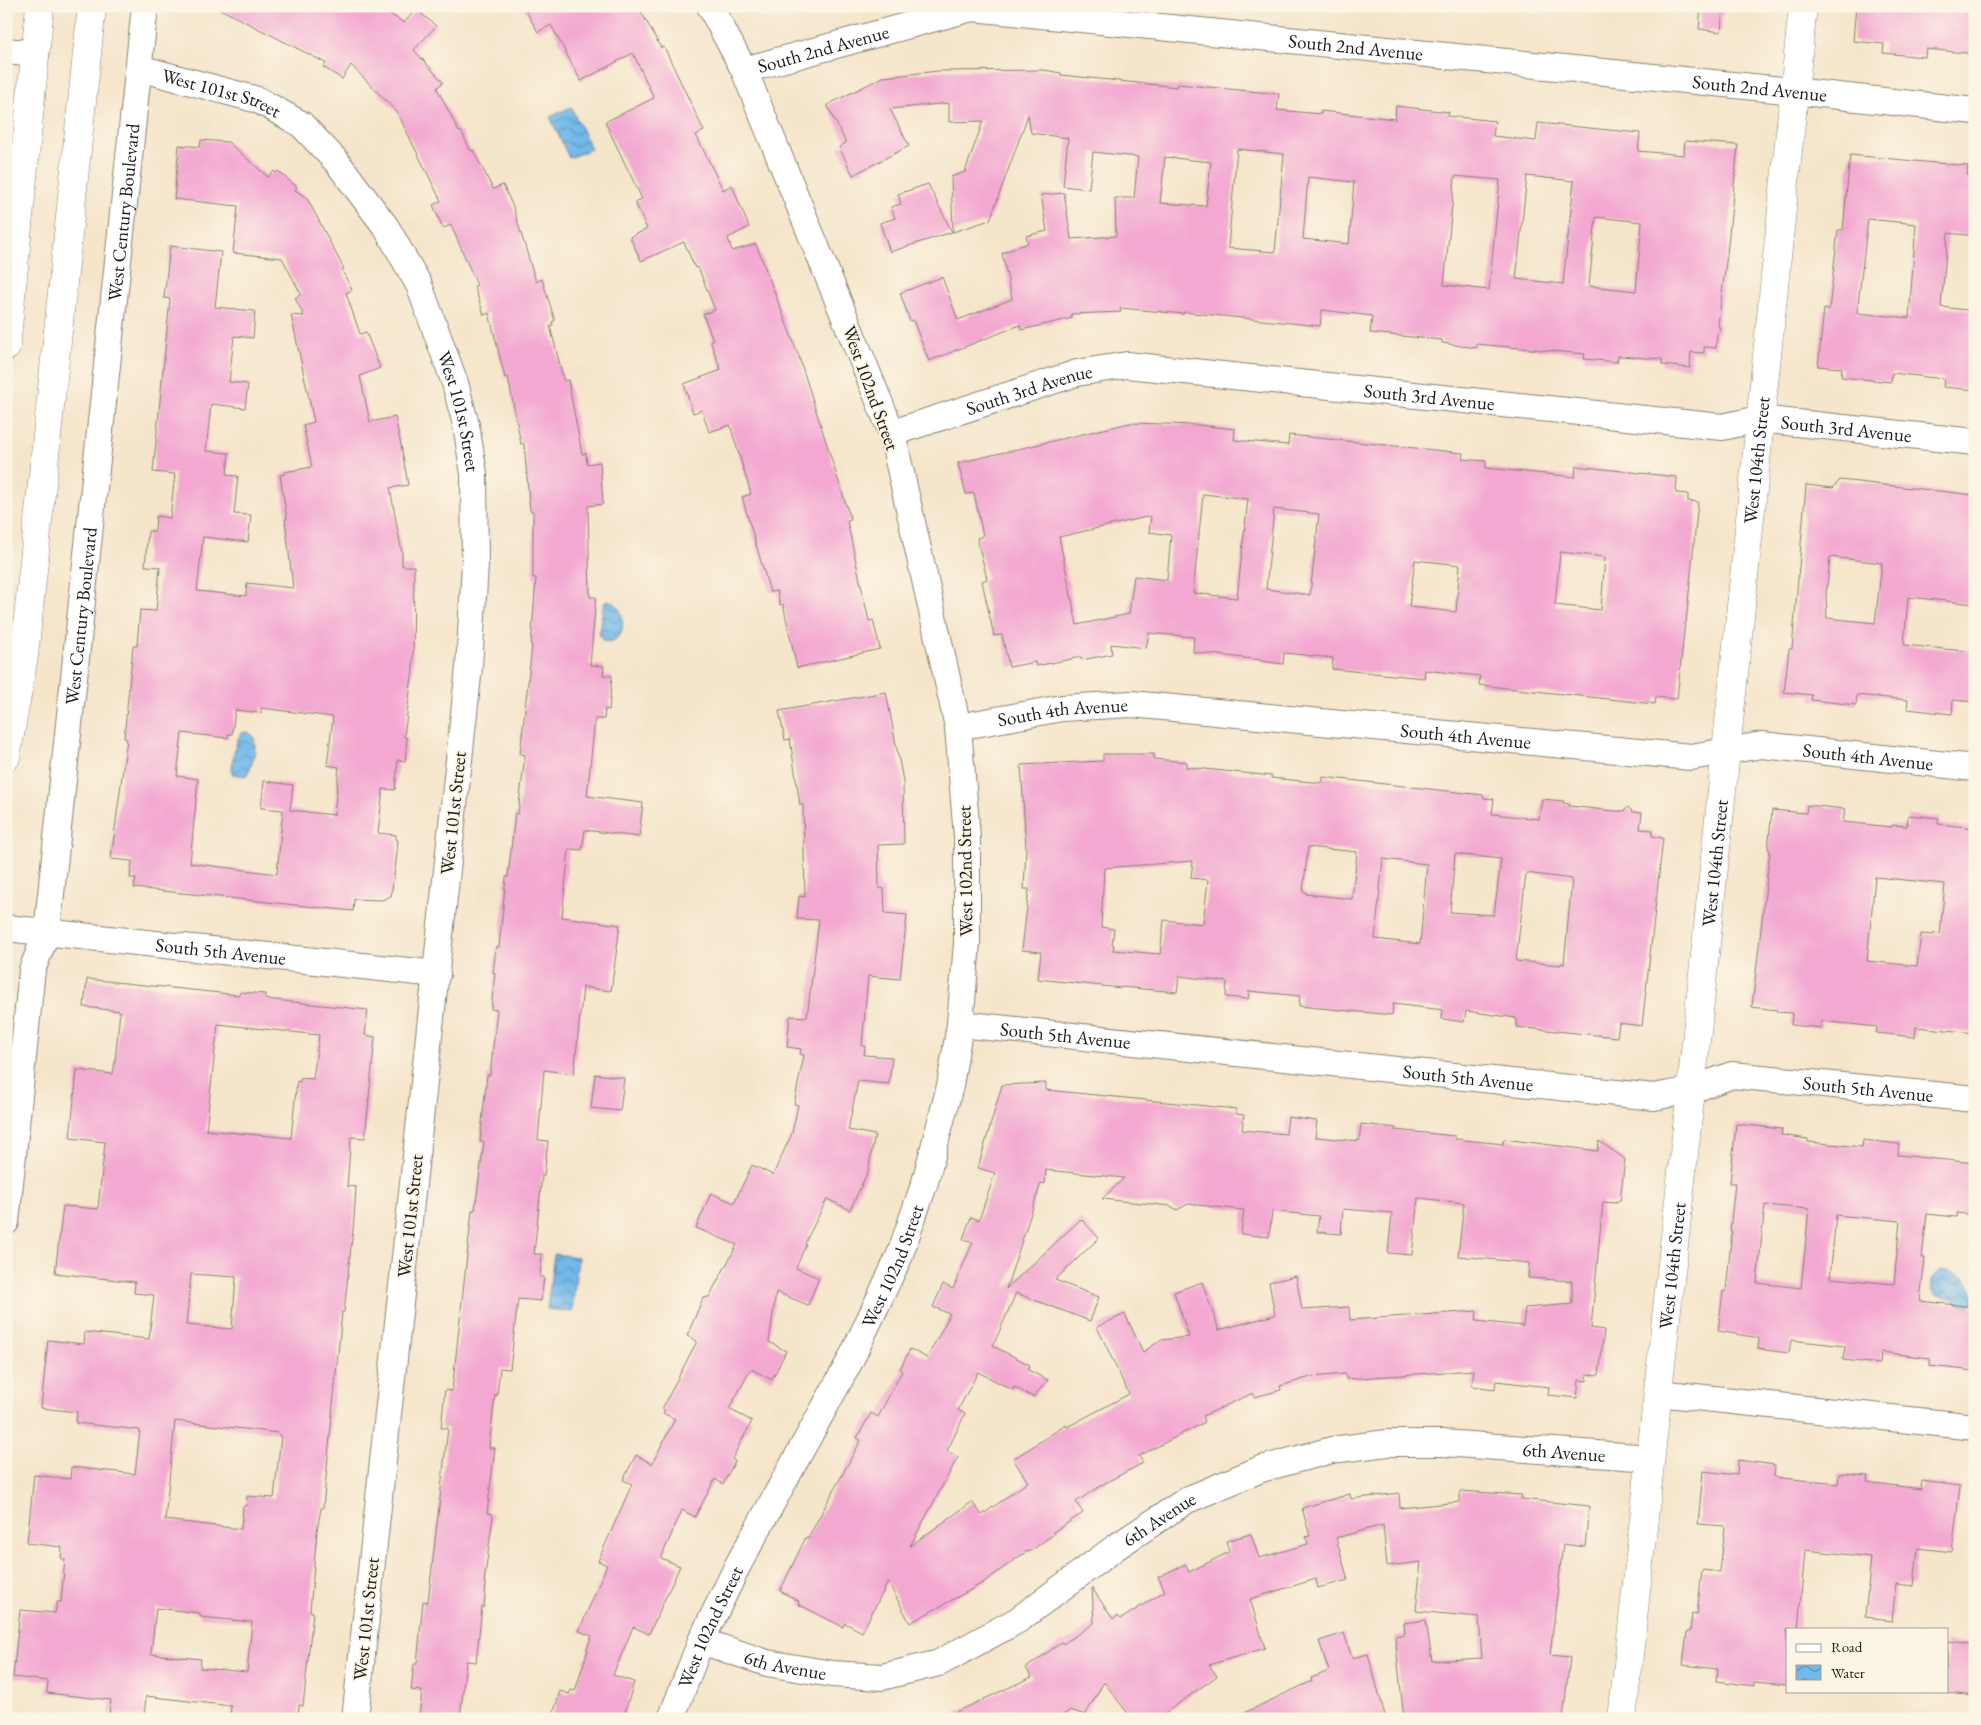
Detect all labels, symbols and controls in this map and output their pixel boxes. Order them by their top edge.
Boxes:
street label: South 2nd Avenue [755,19,892,78]
street label: South 2nd Avenue [1287,28,1424,66]
street label: West 101st Street [159,62,286,123]
street label: South 2nd Avenue [1691,68,1828,107]
street label: West Century Boulevard [101,122,145,302]
street label: West 102nd Street [837,322,905,454]
street label: West 101st Street [432,347,486,474]
street label: South 3rd Avenue [963,358,1094,421]
street label: South 3rd Avenue [1363,377,1496,416]
street label: West 104th Street [1737,395,1775,525]
street label: South 3rd Avenue [1780,409,1913,448]
street label: West Century Boulevard [59,526,102,706]
street label: South 4th Avenue [996,692,1128,732]
street label: South 4th Avenue [1399,717,1532,754]
street label: South 4th Avenue [1802,737,1935,776]
street label: West 101st Street [434,750,472,876]
street label: West 104th Street [1695,798,1733,928]
street label: West 102nd Street [951,805,979,937]
street label: South 5th Avenue [154,932,287,970]
street label: South 5th Avenue [999,1016,1132,1054]
street label: South 5th Avenue [1402,1058,1535,1097]
street label: South 5th Avenue [1802,1070,1935,1107]
street label: West 101st Street [391,1153,429,1279]
street label: West 102nd Street [855,1201,929,1332]
street label: West 104th Street [1652,1201,1691,1331]
street label: 6th Avenue [1522,1436,1606,1467]
street label: 6th Avenue [1117,1485,1199,1552]
street label: West 101st Street [347,1556,385,1682]
street label: West 102nd Street [672,1562,748,1692]
legend [1786,1628,1948,1692]
text: Road [1831,1637,1863,1656]
street label: 6th Avenue [741,1644,828,1685]
text: Water [1831,1663,1865,1682]

